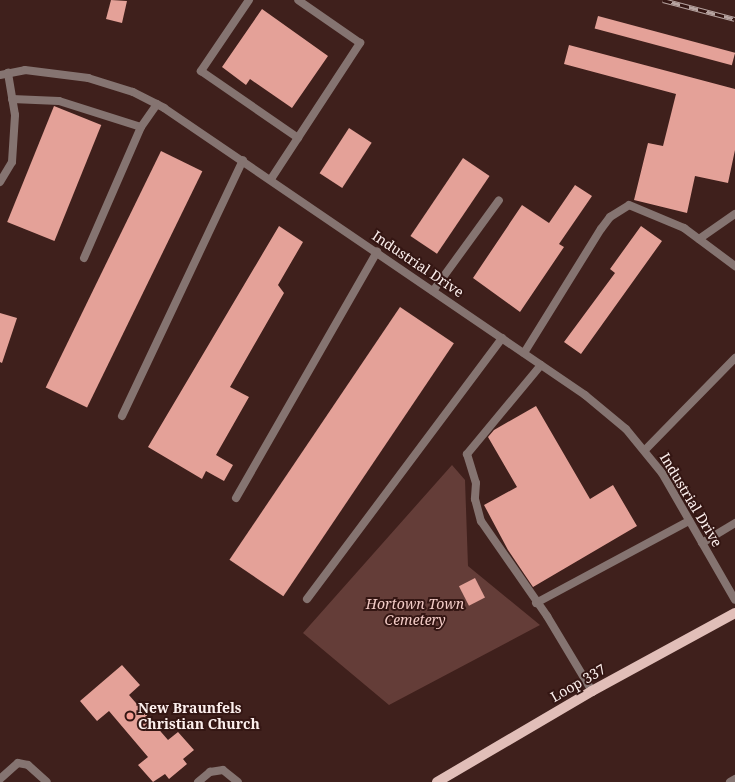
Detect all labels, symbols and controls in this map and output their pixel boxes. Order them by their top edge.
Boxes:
street label: Industrial Drive [369,227,467,301]
street label: Industrial Drive [656,450,726,550]
park label: Hortown Town Cemetery [366,596,464,628]
street label: Loop 337 [548,661,608,705]
place label: New Braunfels Christian Church [138,700,260,732]
marker: New Braunfels Christian Church [125,711,135,721]

